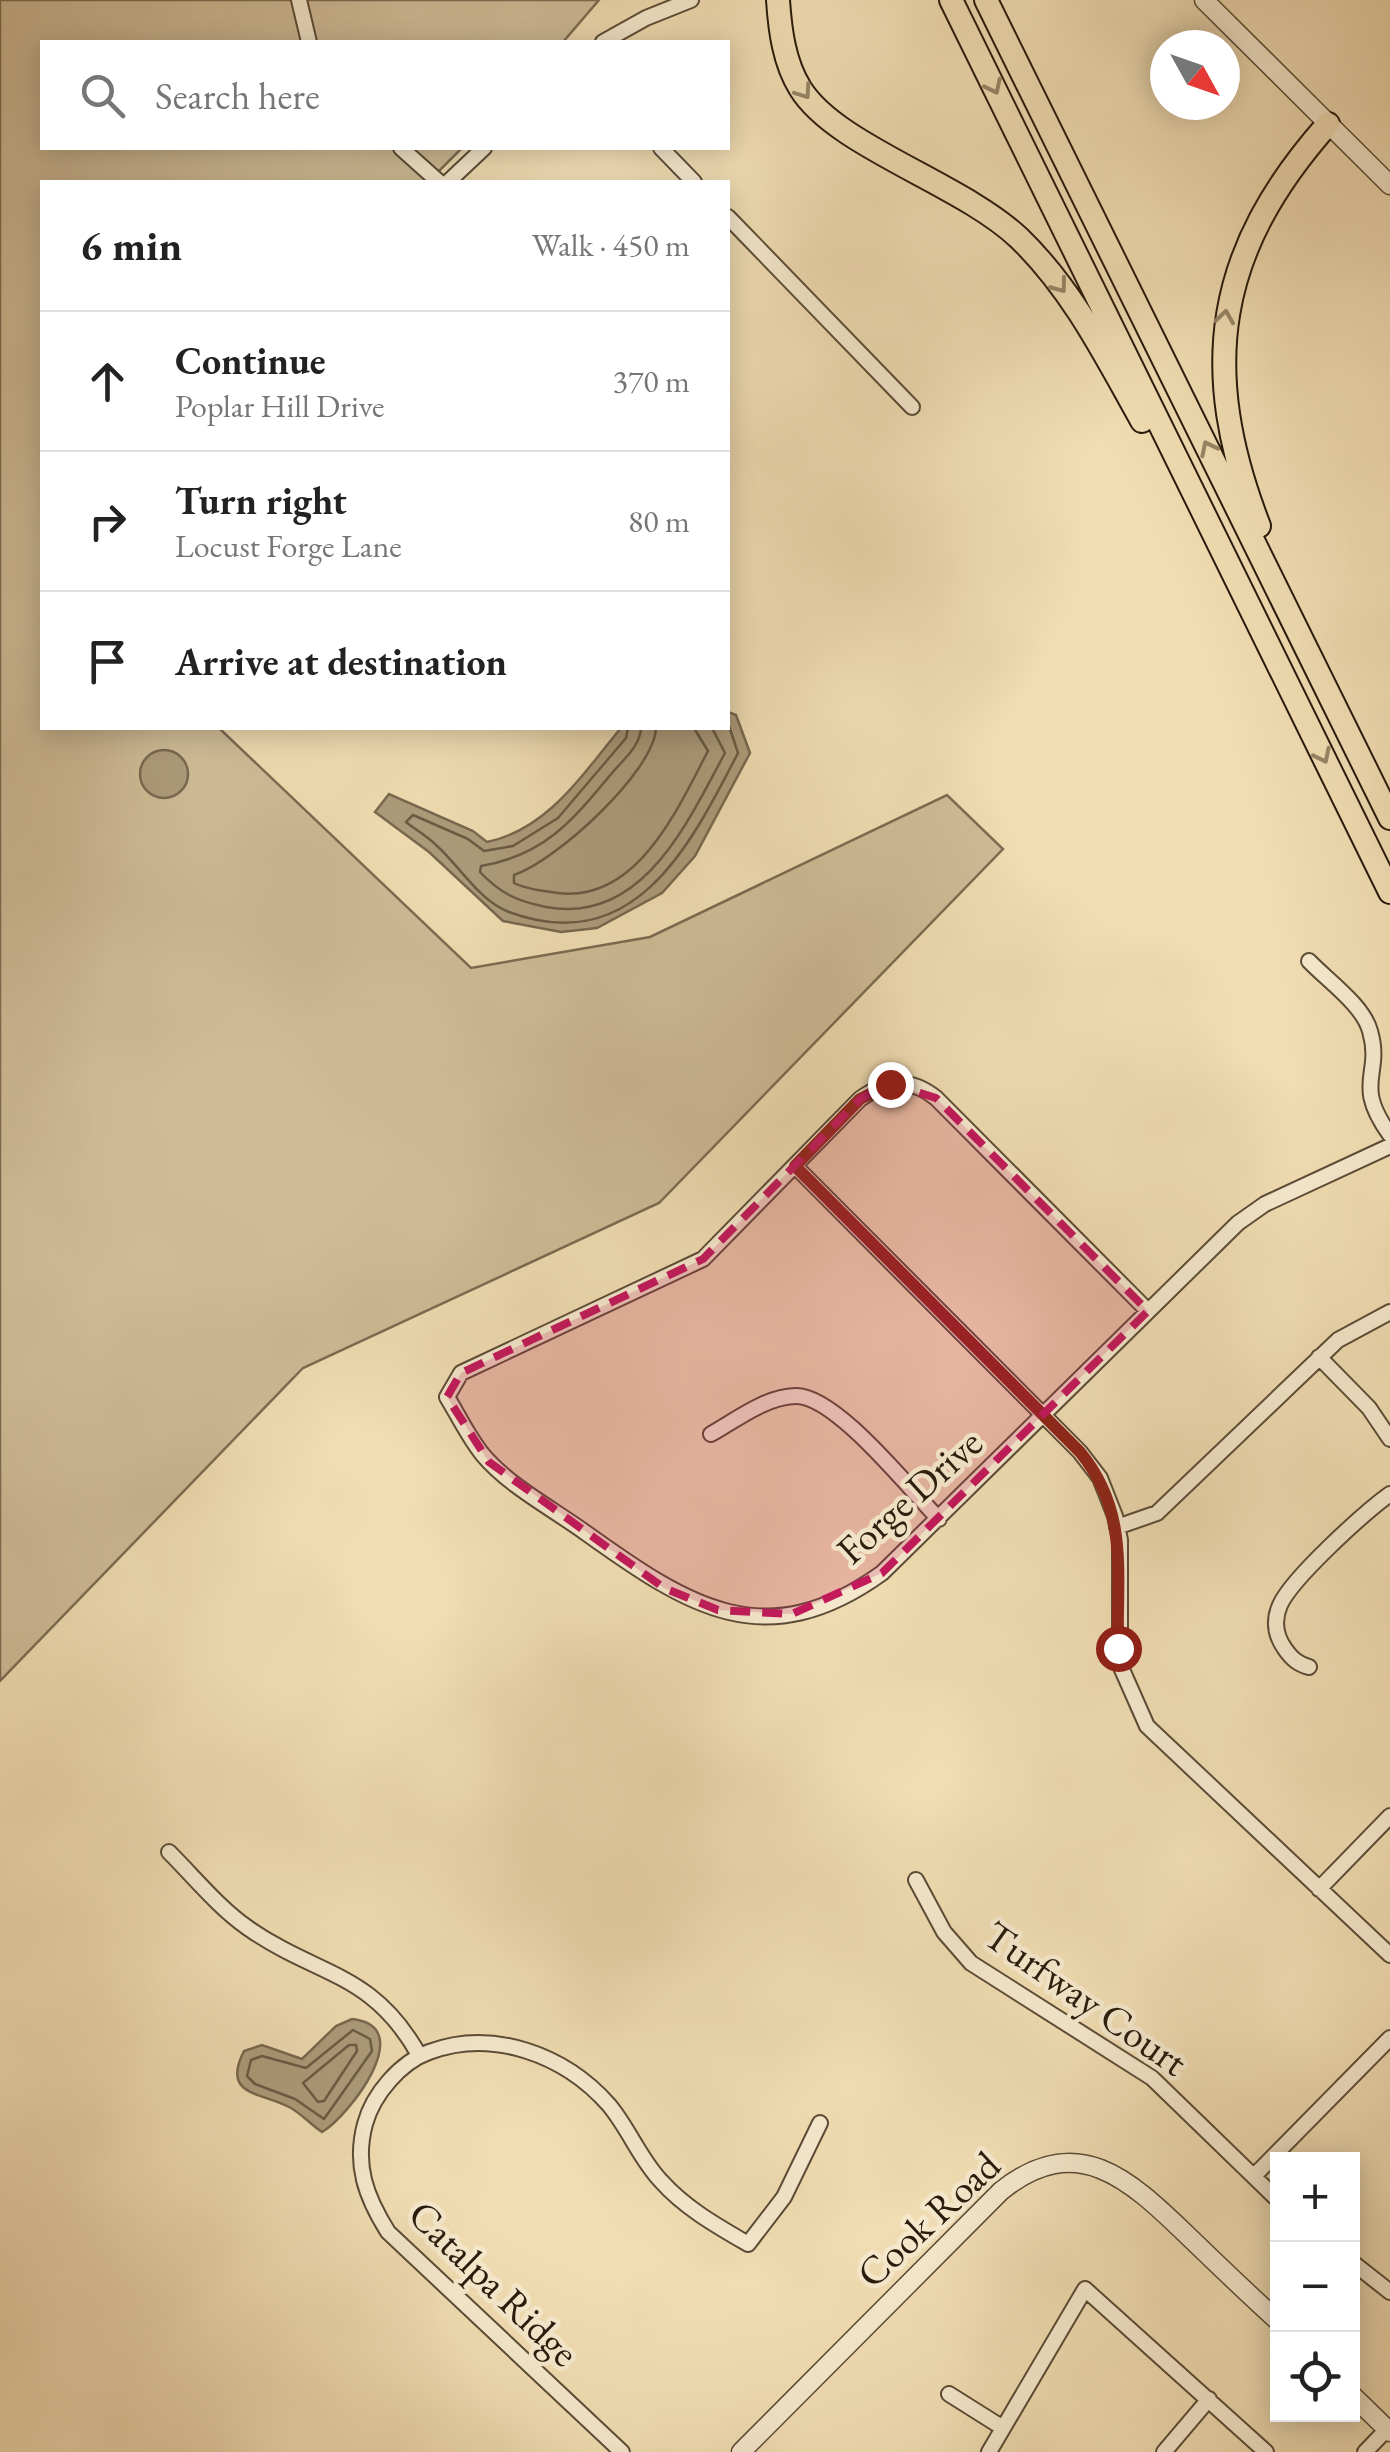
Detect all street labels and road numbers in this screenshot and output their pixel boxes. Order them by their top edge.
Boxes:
street label: Forge Drive [825,1417,993,1575]
street label: Turfway Court [974,1909,1198,2088]
street label: Cook Road [845,2139,1011,2299]
street label: Catalpa Ridge [398,2189,590,2377]

